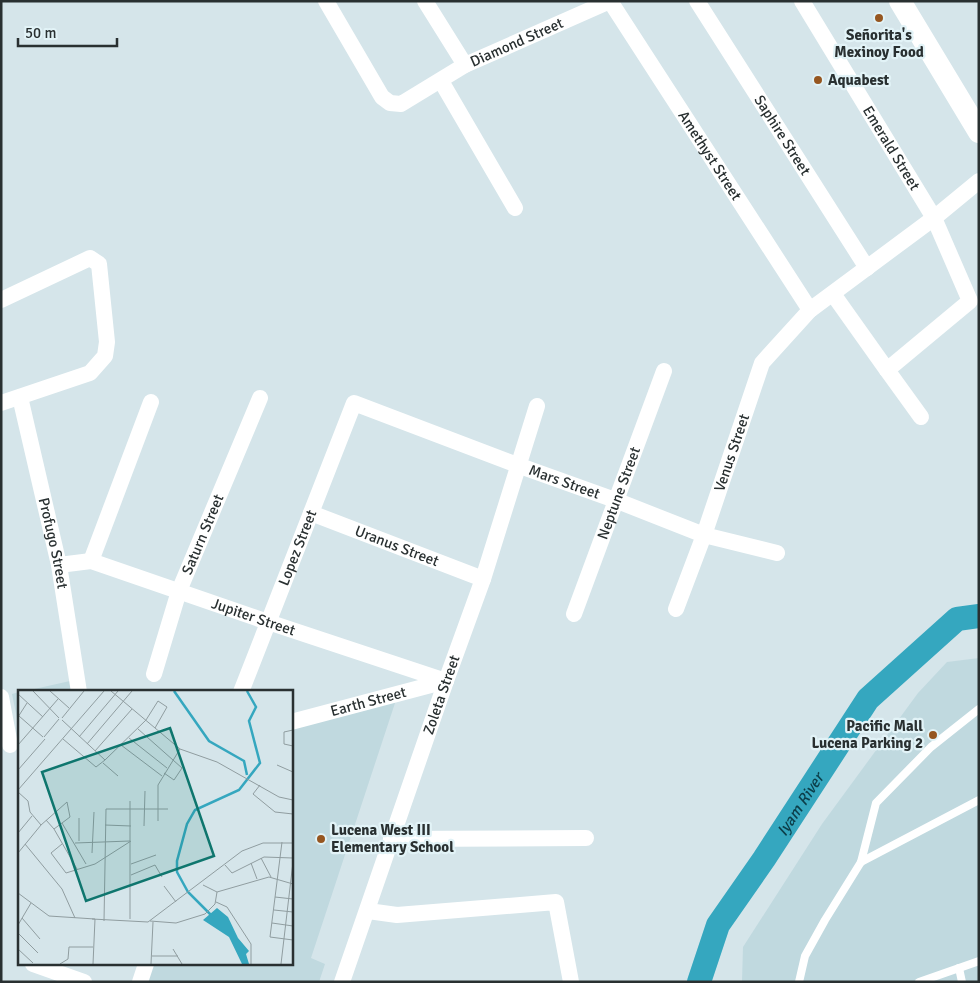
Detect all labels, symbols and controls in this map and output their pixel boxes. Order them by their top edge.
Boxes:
marker: Señorita's Mexinoy Food [873,12,885,24]
street label: Diamond Street [467,14,566,71]
scale bar [18,15,116,47]
text: 50 m [25,24,56,42]
place label: Señorita's Mexinoy Food [834,26,924,61]
place label: Aquabest [828,71,890,89]
marker: Aquabest [812,74,824,86]
street label: Saphire Street [750,92,815,178]
street label: Emerald Street [859,102,924,194]
street label: Amethyst Street [674,107,746,204]
street label: Venus Street [710,412,753,494]
street label: Neptune Street [593,444,644,542]
street label: Mars Street [526,461,602,503]
street label: Saturn Street [178,492,228,577]
street label: Profugo Street [35,496,72,590]
street label: Lopez Street [275,507,320,588]
street label: Uranus Street [352,522,441,570]
street label: Jupiter Street [209,594,298,639]
street label: Zoleta Street [419,653,464,737]
street label: Earth Street [328,683,408,720]
inset map [18,690,292,966]
place label: Pacific Mall Lucena Parking 2 [811,717,923,752]
marker: Pacific Mall Lucena Parking 2 [927,729,939,741]
water label: Iyam River [773,768,829,840]
place label: Lucena West III Elementary School [331,821,454,856]
marker: Lucena West III Elementary School [315,833,327,845]

